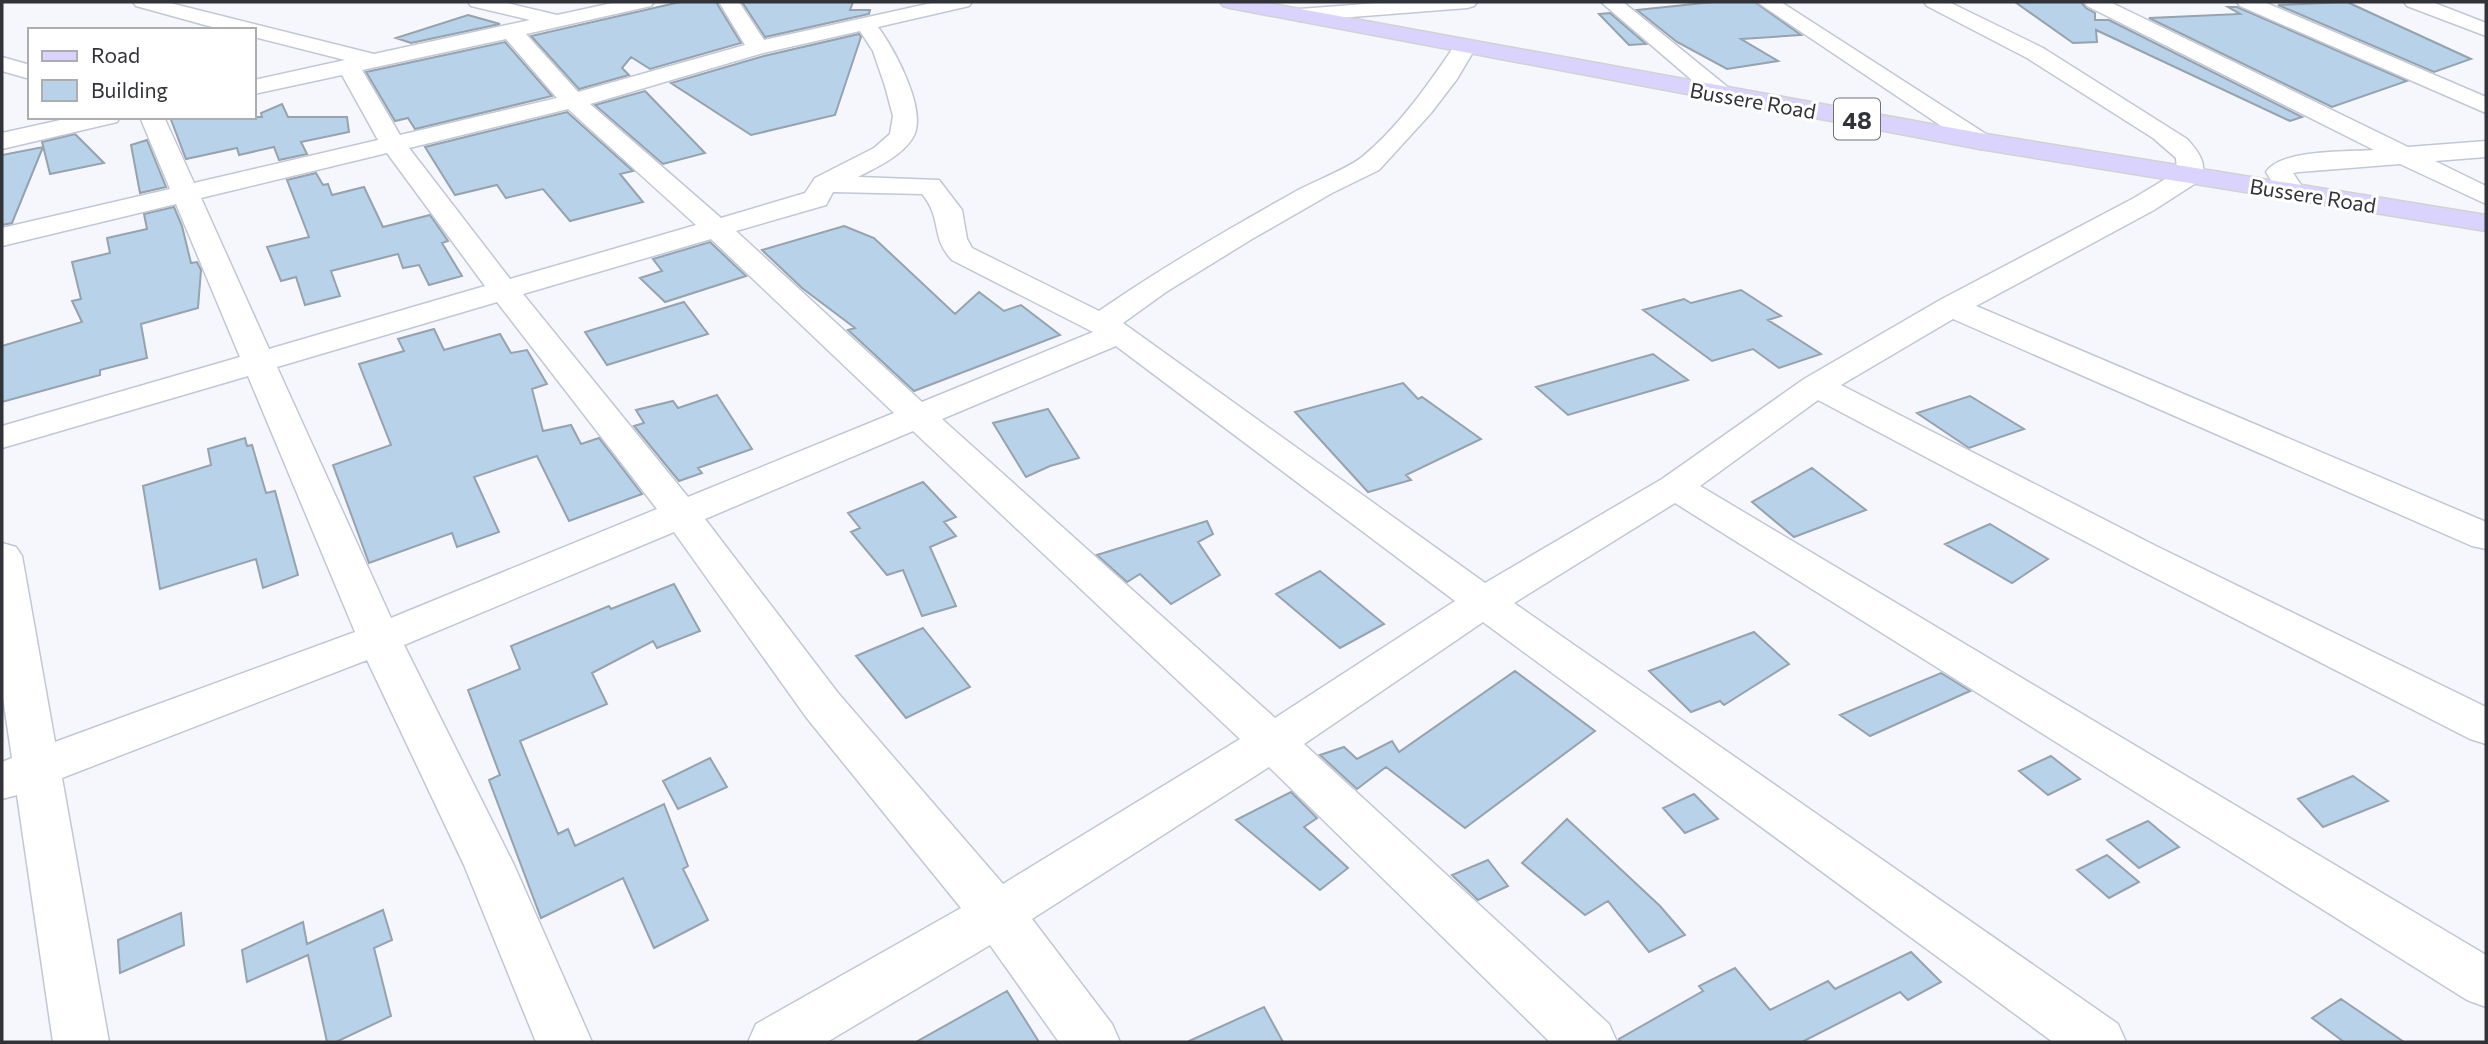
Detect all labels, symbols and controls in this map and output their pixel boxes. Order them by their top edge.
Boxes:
legend [28,28,256,119]
text: Road [91,42,140,67]
text: Building [91,77,168,102]
street label: Bussere Road [1688,77,1818,123]
road number: 48 [1834,98,1880,140]
street label: Bussere Road [2248,173,2378,217]

